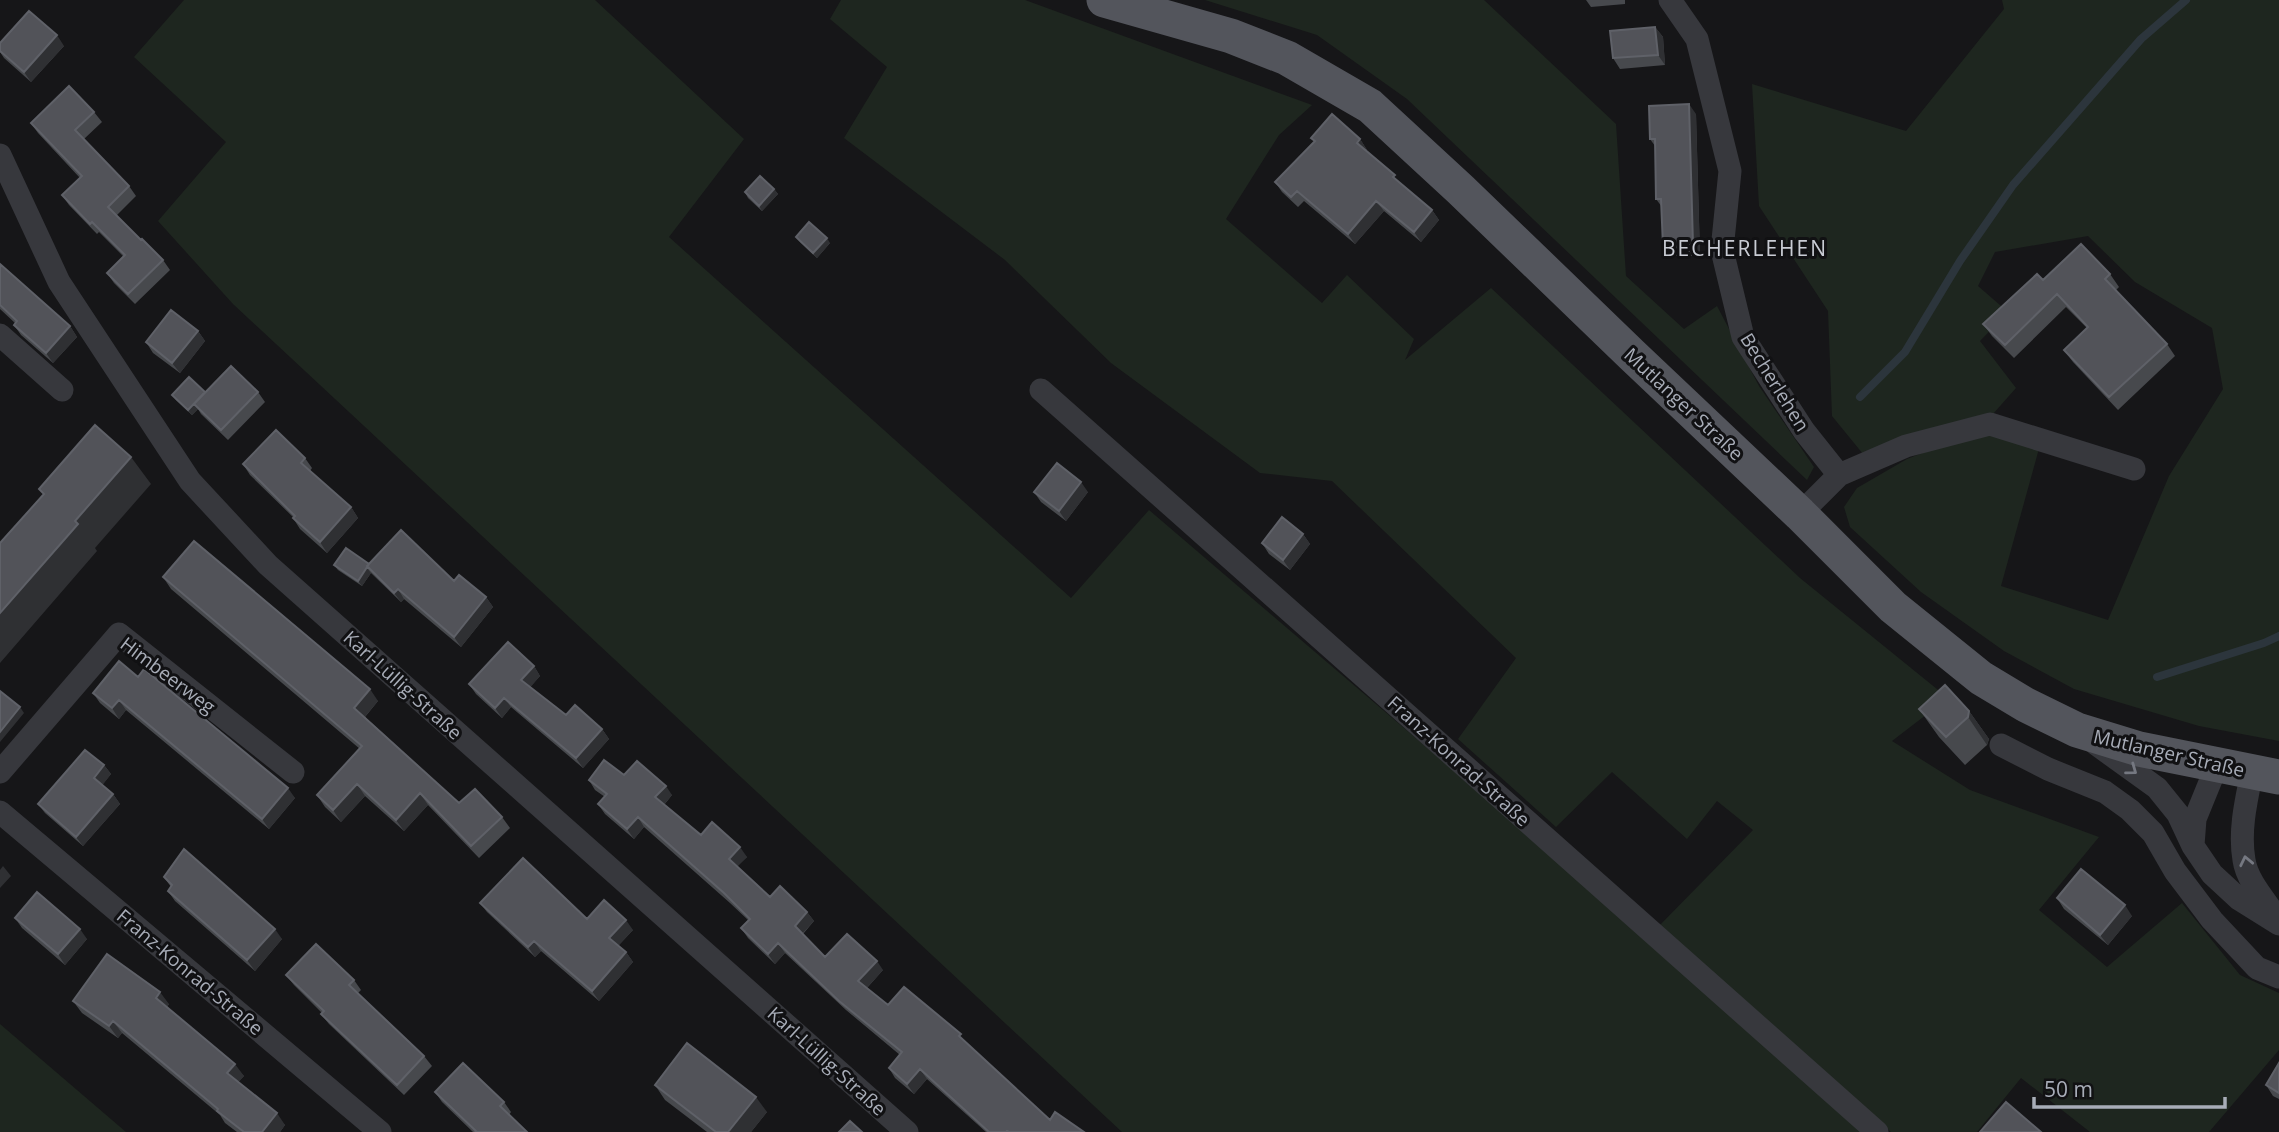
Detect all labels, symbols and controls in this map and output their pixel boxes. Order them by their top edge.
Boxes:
district label: BECHERLEHEN [1662,234,1828,262]
street label: Becherlehen [1734,328,1816,436]
street label: Mutlanger Straße [1619,342,1749,466]
street label: Karl-Lüllig-Straße [338,625,468,745]
street label: Himbeerweg [115,631,221,719]
street label: Franz-Konrad-Straße [1382,690,1536,832]
street label: Mutlanger Straße [2091,723,2247,783]
one-way arrow [2124,762,2137,774]
one-way arrow [2240,856,2255,868]
street label: Franz-Konrad-Straße [111,903,269,1041]
street label: Karl-Lüllig-Straße [762,1001,892,1121]
scale bar [2034,1066,2225,1110]
text: 50 m [2044,1075,2093,1103]

